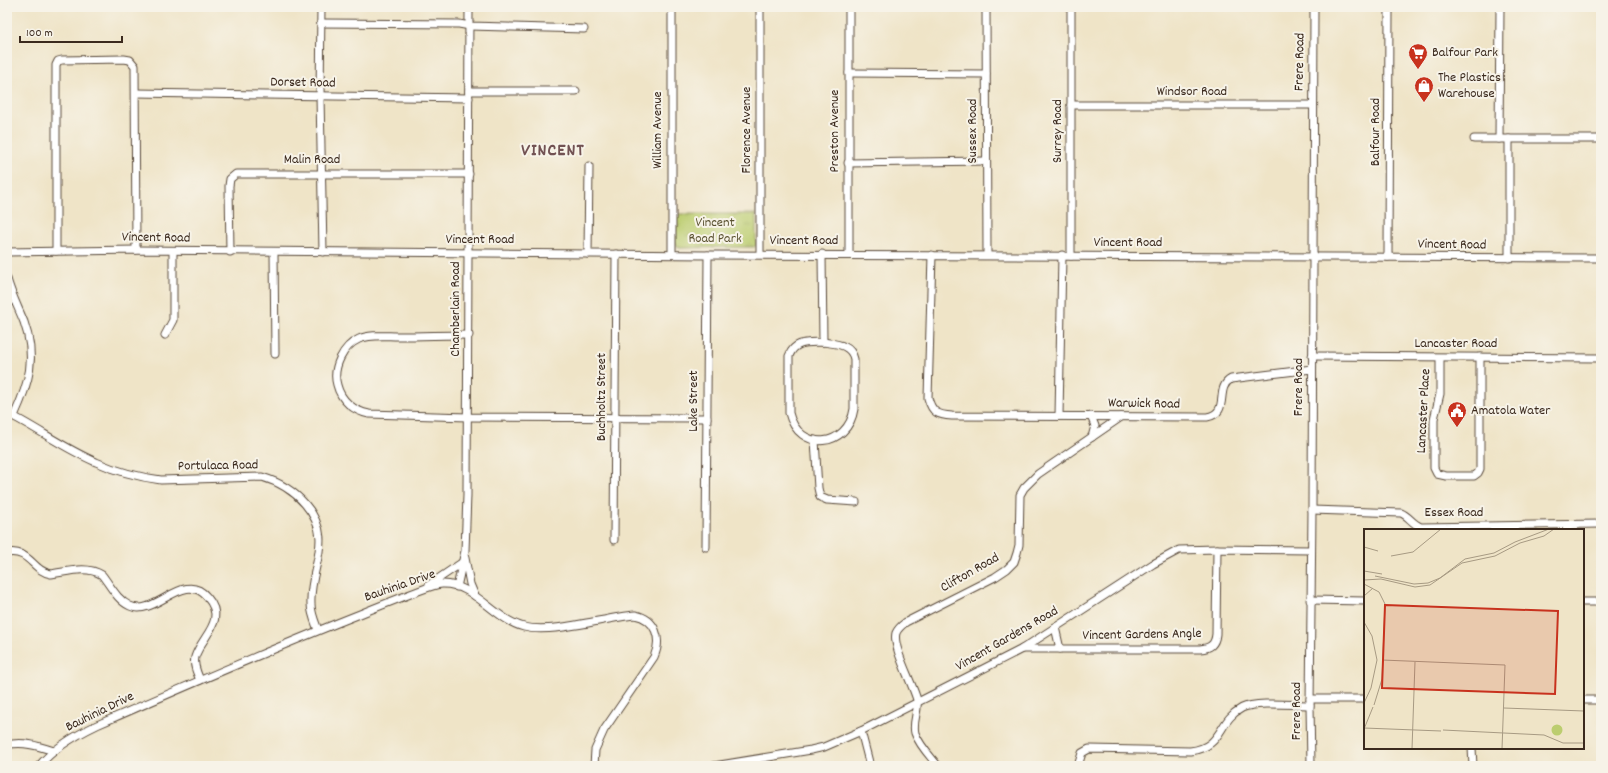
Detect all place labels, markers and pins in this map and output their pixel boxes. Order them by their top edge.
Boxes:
supermarket icon: Balfour Park [1407,42,1429,70]
place label: Balfour Park [1432,43,1498,63]
place label: The Plastics Warehouse [1438,68,1501,104]
shop icon: The Plastics Warehouse [1413,75,1435,103]
public building icon: Amatola Water [1446,400,1468,428]
place label: Amatola Water [1471,401,1551,421]

